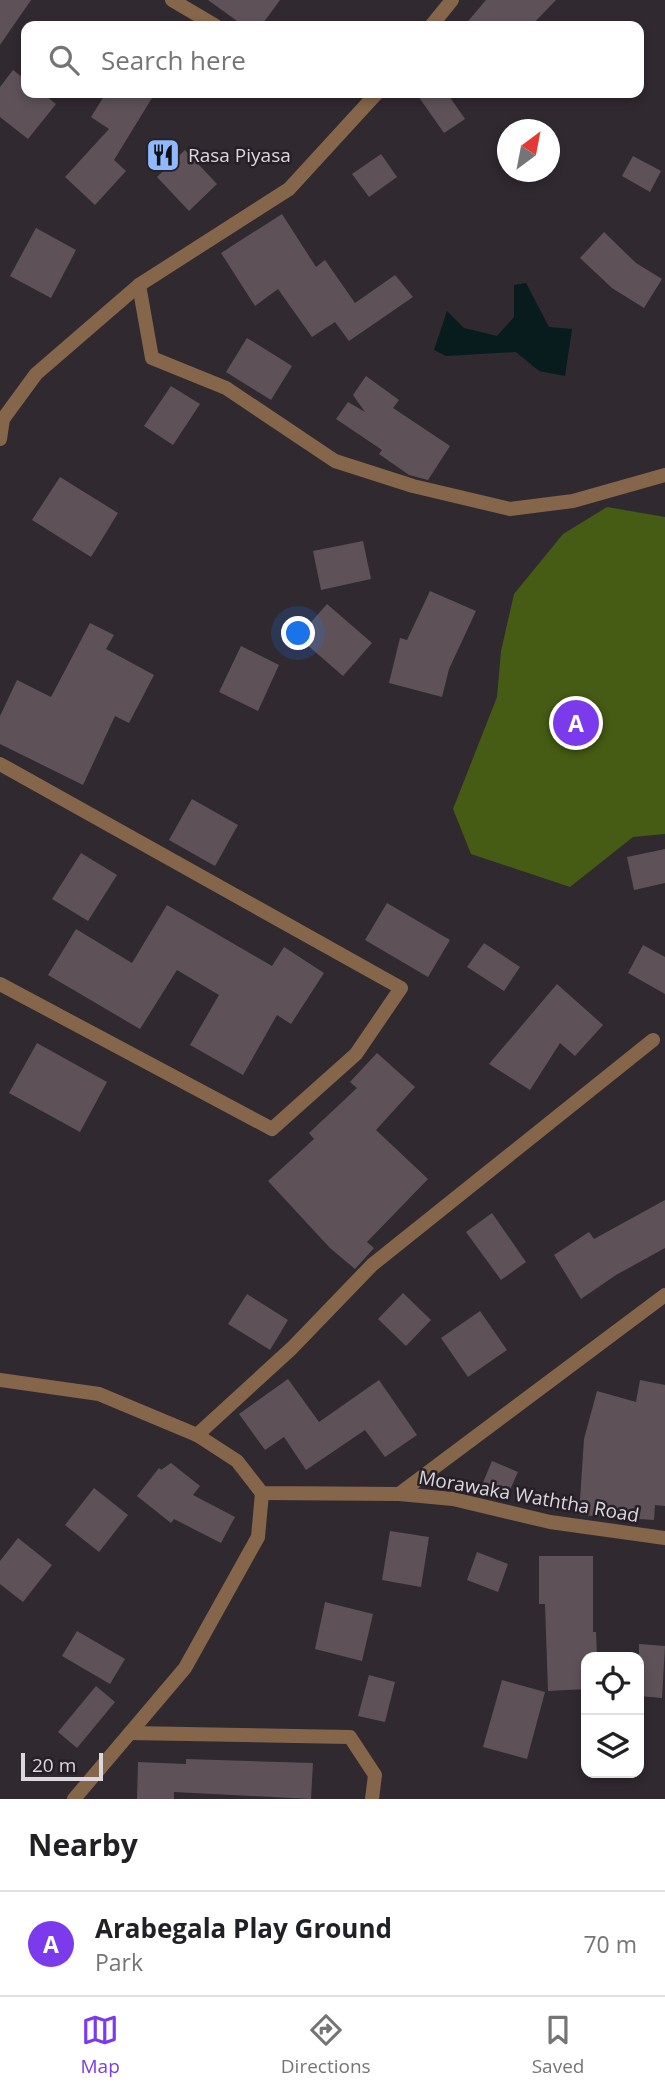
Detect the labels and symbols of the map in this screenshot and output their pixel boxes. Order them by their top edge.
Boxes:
north arrow [497,119,560,182]
restaurant icon: Rasa Piyasa [144,136,182,174]
place label: Rasa Piyasa [188,142,291,168]
your location [281,616,315,650]
pin: A [553,697,599,749]
street label: Morawaka Waththa Road [417,1464,641,1528]
scale bar [21,1750,103,1782]

